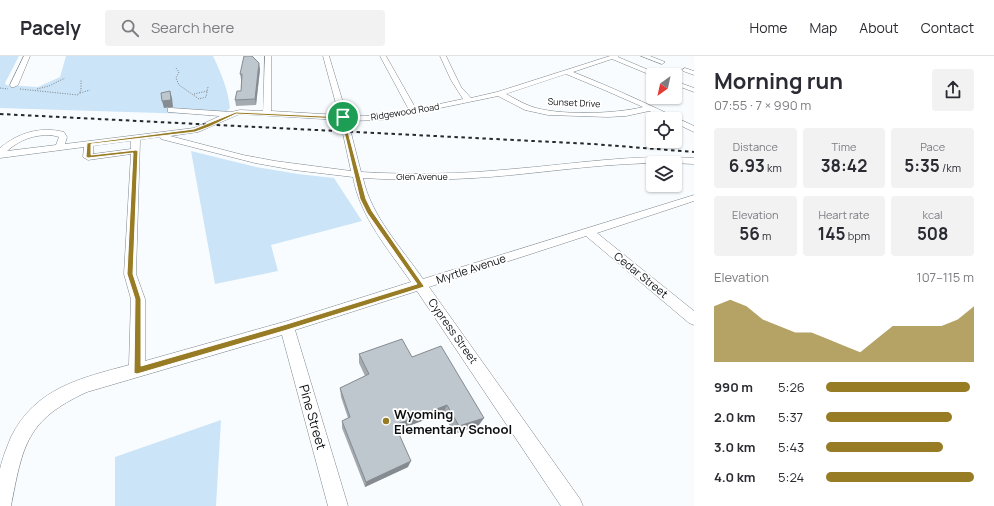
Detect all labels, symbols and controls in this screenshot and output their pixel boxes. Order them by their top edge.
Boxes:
search box [105,10,385,46]
text: Pacely [20,15,81,41]
icon: search [119,17,141,39]
text: Search here [151,17,234,38]
text: Home [750,18,787,37]
text: Map [809,18,837,37]
text: About [859,18,899,37]
text: Contact [921,18,974,37]
text: Morning run [714,66,843,96]
north arrow [646,68,682,104]
map controls [646,68,682,192]
button: share [932,69,974,111]
street label: Sunset Drive [547,95,601,110]
text: 07:55 · 7 × 990 m [714,96,811,114]
pin [326,100,360,134]
street label: Ridgewood Road [370,100,440,123]
icon: arrive [332,106,354,128]
button: locate [646,112,682,148]
text: Distance [733,139,778,154]
text: Time [832,139,856,154]
text: Pace [920,139,945,154]
text: 6.93 [729,154,765,177]
text: 38:42 [821,154,867,177]
text: 5:35 [904,154,940,177]
button: layers [646,156,682,192]
text: km [765,160,782,175]
text: /km [940,160,961,175]
street label: Glen Avenue [396,170,448,183]
text: Elevation [732,207,779,222]
text: Heart rate [818,207,870,222]
text: kcal [923,207,943,222]
text: 56 [739,222,760,245]
text: 145 [818,222,846,245]
text: 508 [917,222,948,245]
text: m [760,228,771,243]
text: bpm [846,228,870,243]
street label: Cedar Street [611,248,671,301]
street label: Myrtle Avenue [434,250,508,287]
text: Elevation [714,268,769,286]
text: 107–115 m [917,268,974,286]
street label: Cypress Street [425,295,482,366]
text: 990 m [714,378,753,396]
text: 5:26 [778,378,805,396]
street label: Pine Street [295,382,331,452]
place label: Wyoming Elementary School [394,405,512,438]
text: 2.0 km [714,408,756,426]
text: 5:37 [778,408,803,426]
marker: Wyoming Elementary School [381,416,391,426]
text: 3.0 km [714,438,755,456]
text: 5:43 [778,438,804,456]
text: 4.0 km [714,468,755,486]
text: 5:24 [778,468,804,486]

